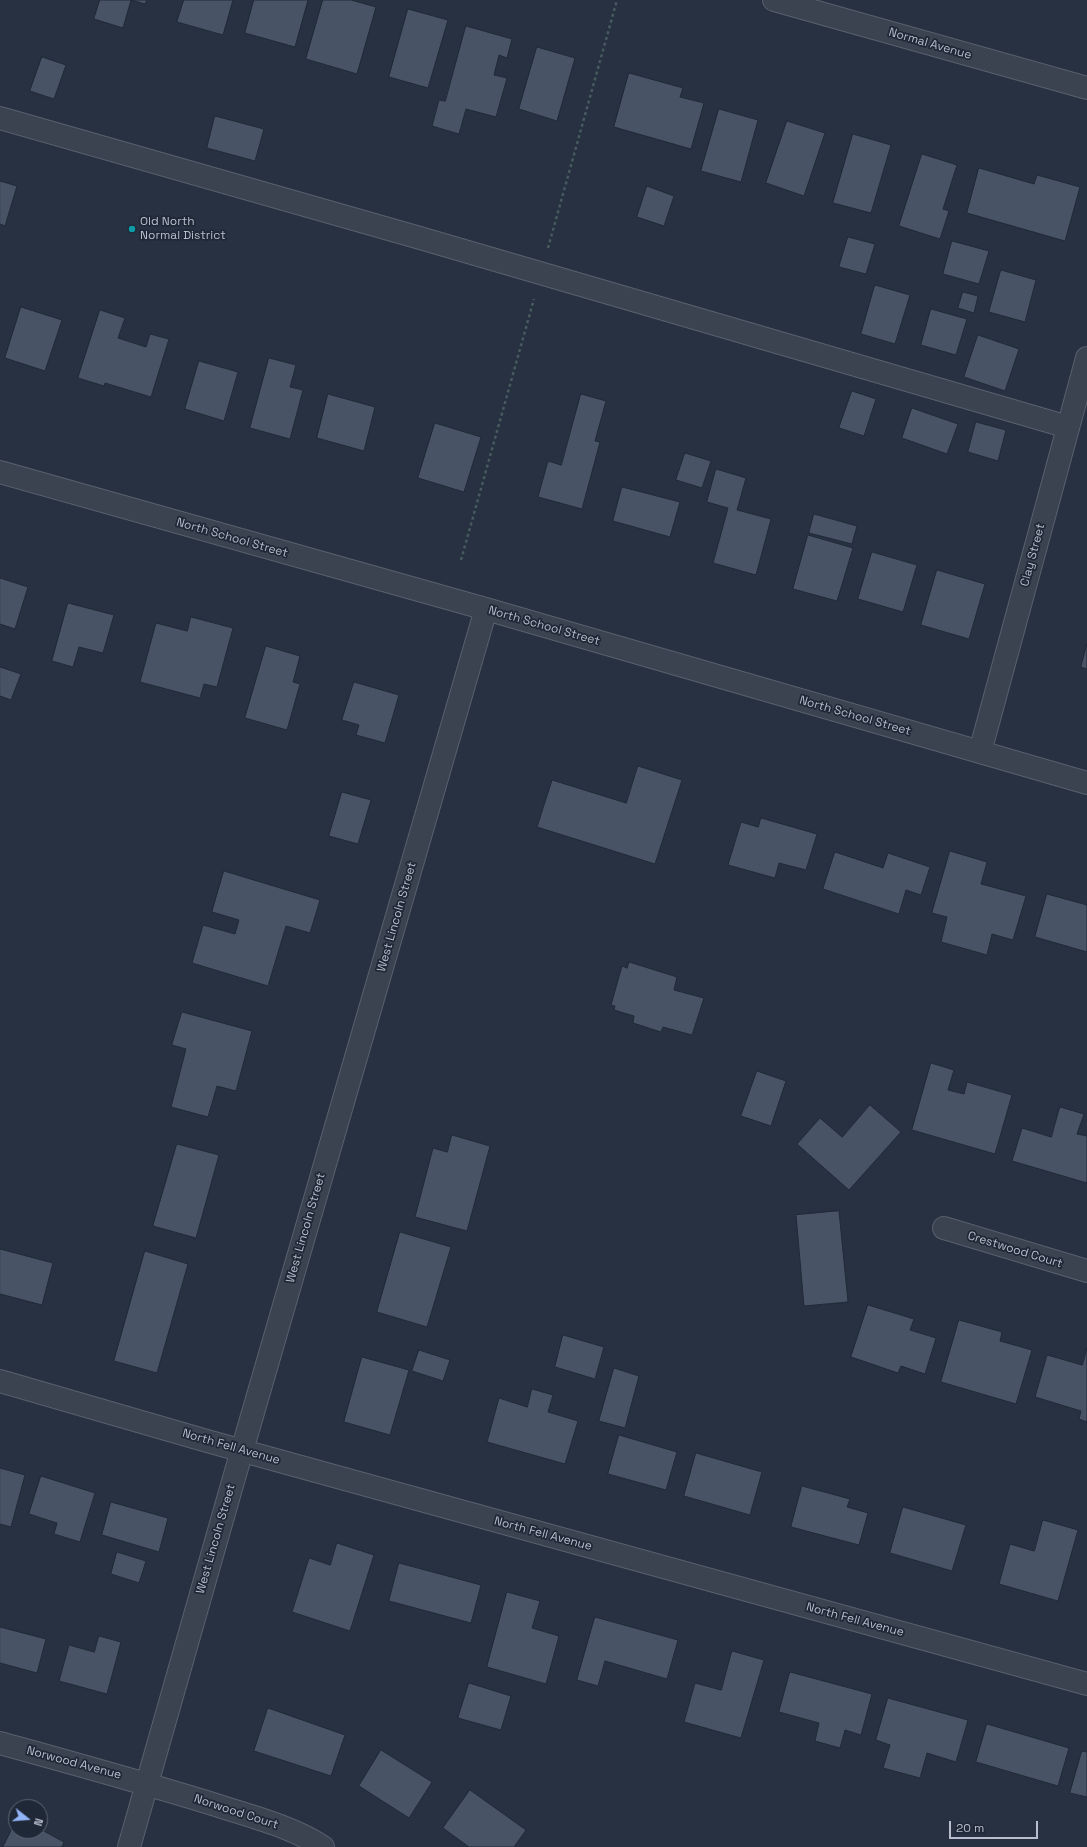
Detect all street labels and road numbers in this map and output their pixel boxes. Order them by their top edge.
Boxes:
street label: Normal Avenue [887,25,973,63]
street label: North School Street [175,515,289,561]
street label: Clay Street [1018,522,1048,588]
street label: North School Street [487,603,601,649]
street label: North School Street [798,693,912,739]
street label: West Lincoln Street [374,860,420,974]
street label: West Lincoln Street [283,1171,329,1285]
street label: Crestwood Court [966,1229,1064,1271]
street label: North Fell Avenue [181,1426,281,1468]
street label: West Lincoln Street [193,1482,239,1596]
street label: North Fell Avenue [492,1514,594,1554]
street label: North Fell Avenue [804,1600,906,1640]
street label: Norwood Avenue [25,1743,123,1783]
street label: Norwood Court [192,1792,280,1832]

